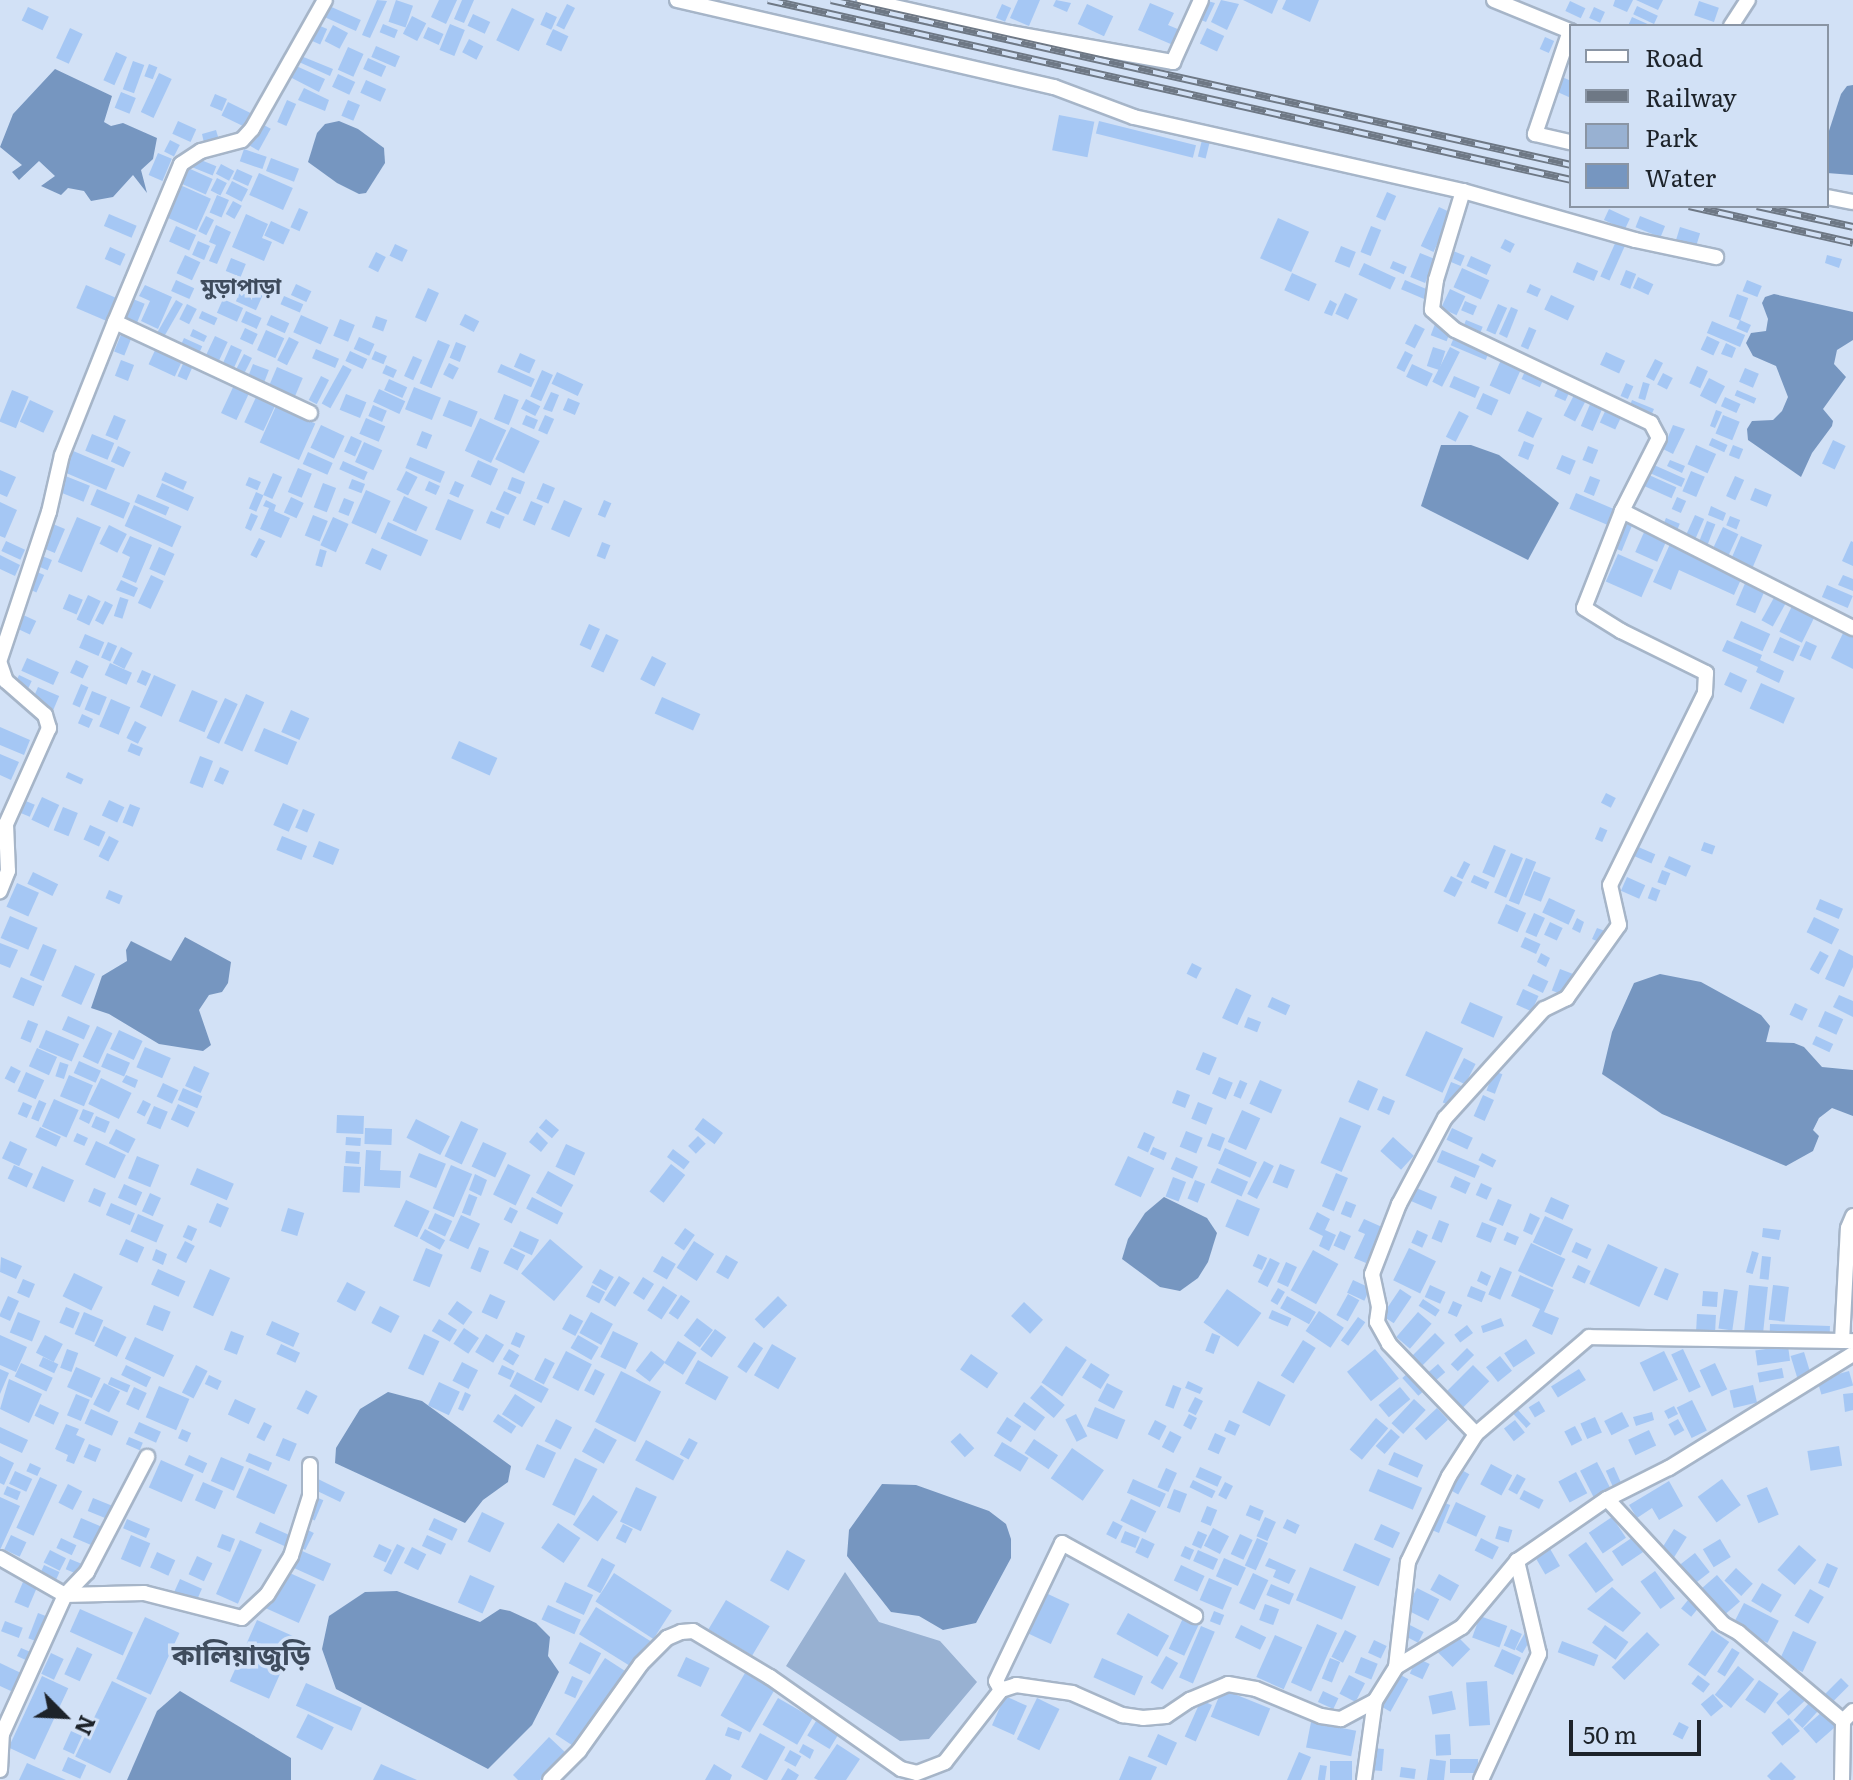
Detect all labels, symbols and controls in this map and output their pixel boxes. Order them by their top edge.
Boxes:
legend [1569,24,1829,208]
text: Road [1645,39,1703,74]
text: Railway [1645,79,1737,114]
text: Park [1645,119,1698,154]
text: Water [1645,159,1716,194]
district label: মুড়াপাড়া [201,272,281,298]
district label: কালিয়াজুড়ি [172,1636,310,1670]
north arrow [24,1676,104,1756]
scale bar [1573,1704,1705,1754]
text: N [68,1711,105,1741]
text: 50 m [1583,1716,1637,1751]

